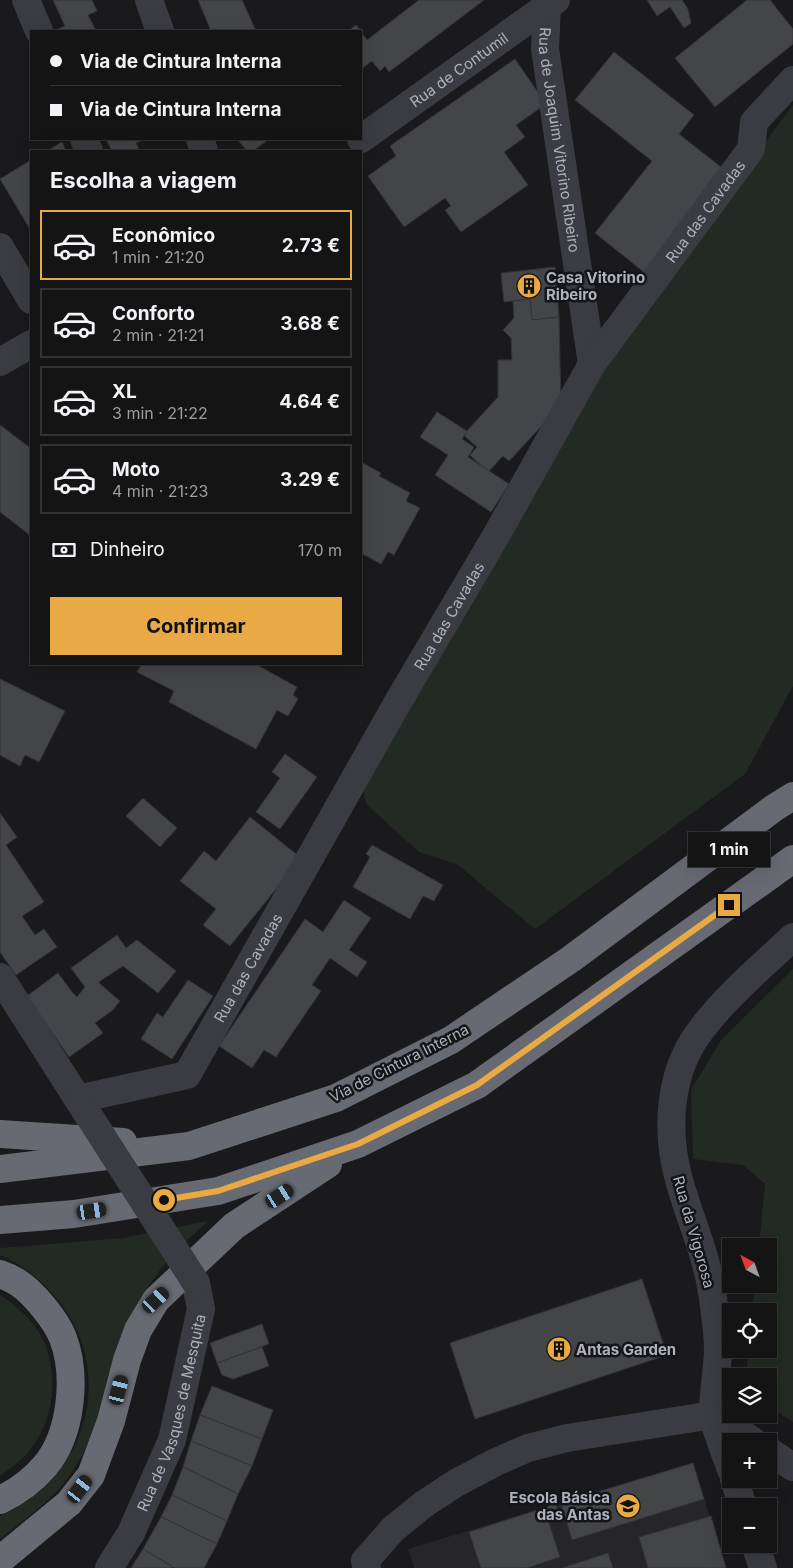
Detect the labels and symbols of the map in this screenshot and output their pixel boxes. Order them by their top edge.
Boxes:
street label: Rua de Joaquim Vitorino Ribeiro [535,27,585,254]
street label: Rua de Contumil [406,28,512,111]
street label: Rua das Cavadas [661,156,749,266]
place label: Casa Vitorino Ribeiro [546,268,645,304]
building icon: Casa Vitorino Ribeiro [516,273,542,299]
street label: Rua das Cavadas [409,558,488,674]
callout: 1 min [688,832,770,868]
route end [718,894,740,916]
street label: Rua das Cavadas [209,910,286,1026]
street label: Via de Cintura Interna [326,1020,472,1106]
street label: Rua da Vigorosa [669,1174,719,1290]
car [263,1182,296,1210]
route start [153,1189,175,1211]
car [76,1201,107,1221]
north arrow [722,1238,778,1292]
car [139,1284,172,1316]
street label: Rua de Vasques de Mesquita [132,1312,209,1514]
building icon: Antas Garden [546,1336,572,1362]
place label: Antas Garden [576,1340,676,1359]
car [108,1374,129,1406]
car [64,1473,95,1505]
place label: Escola Básica das Antas [509,1488,610,1524]
school or university icon: Escola Básica das Antas [615,1493,641,1519]

